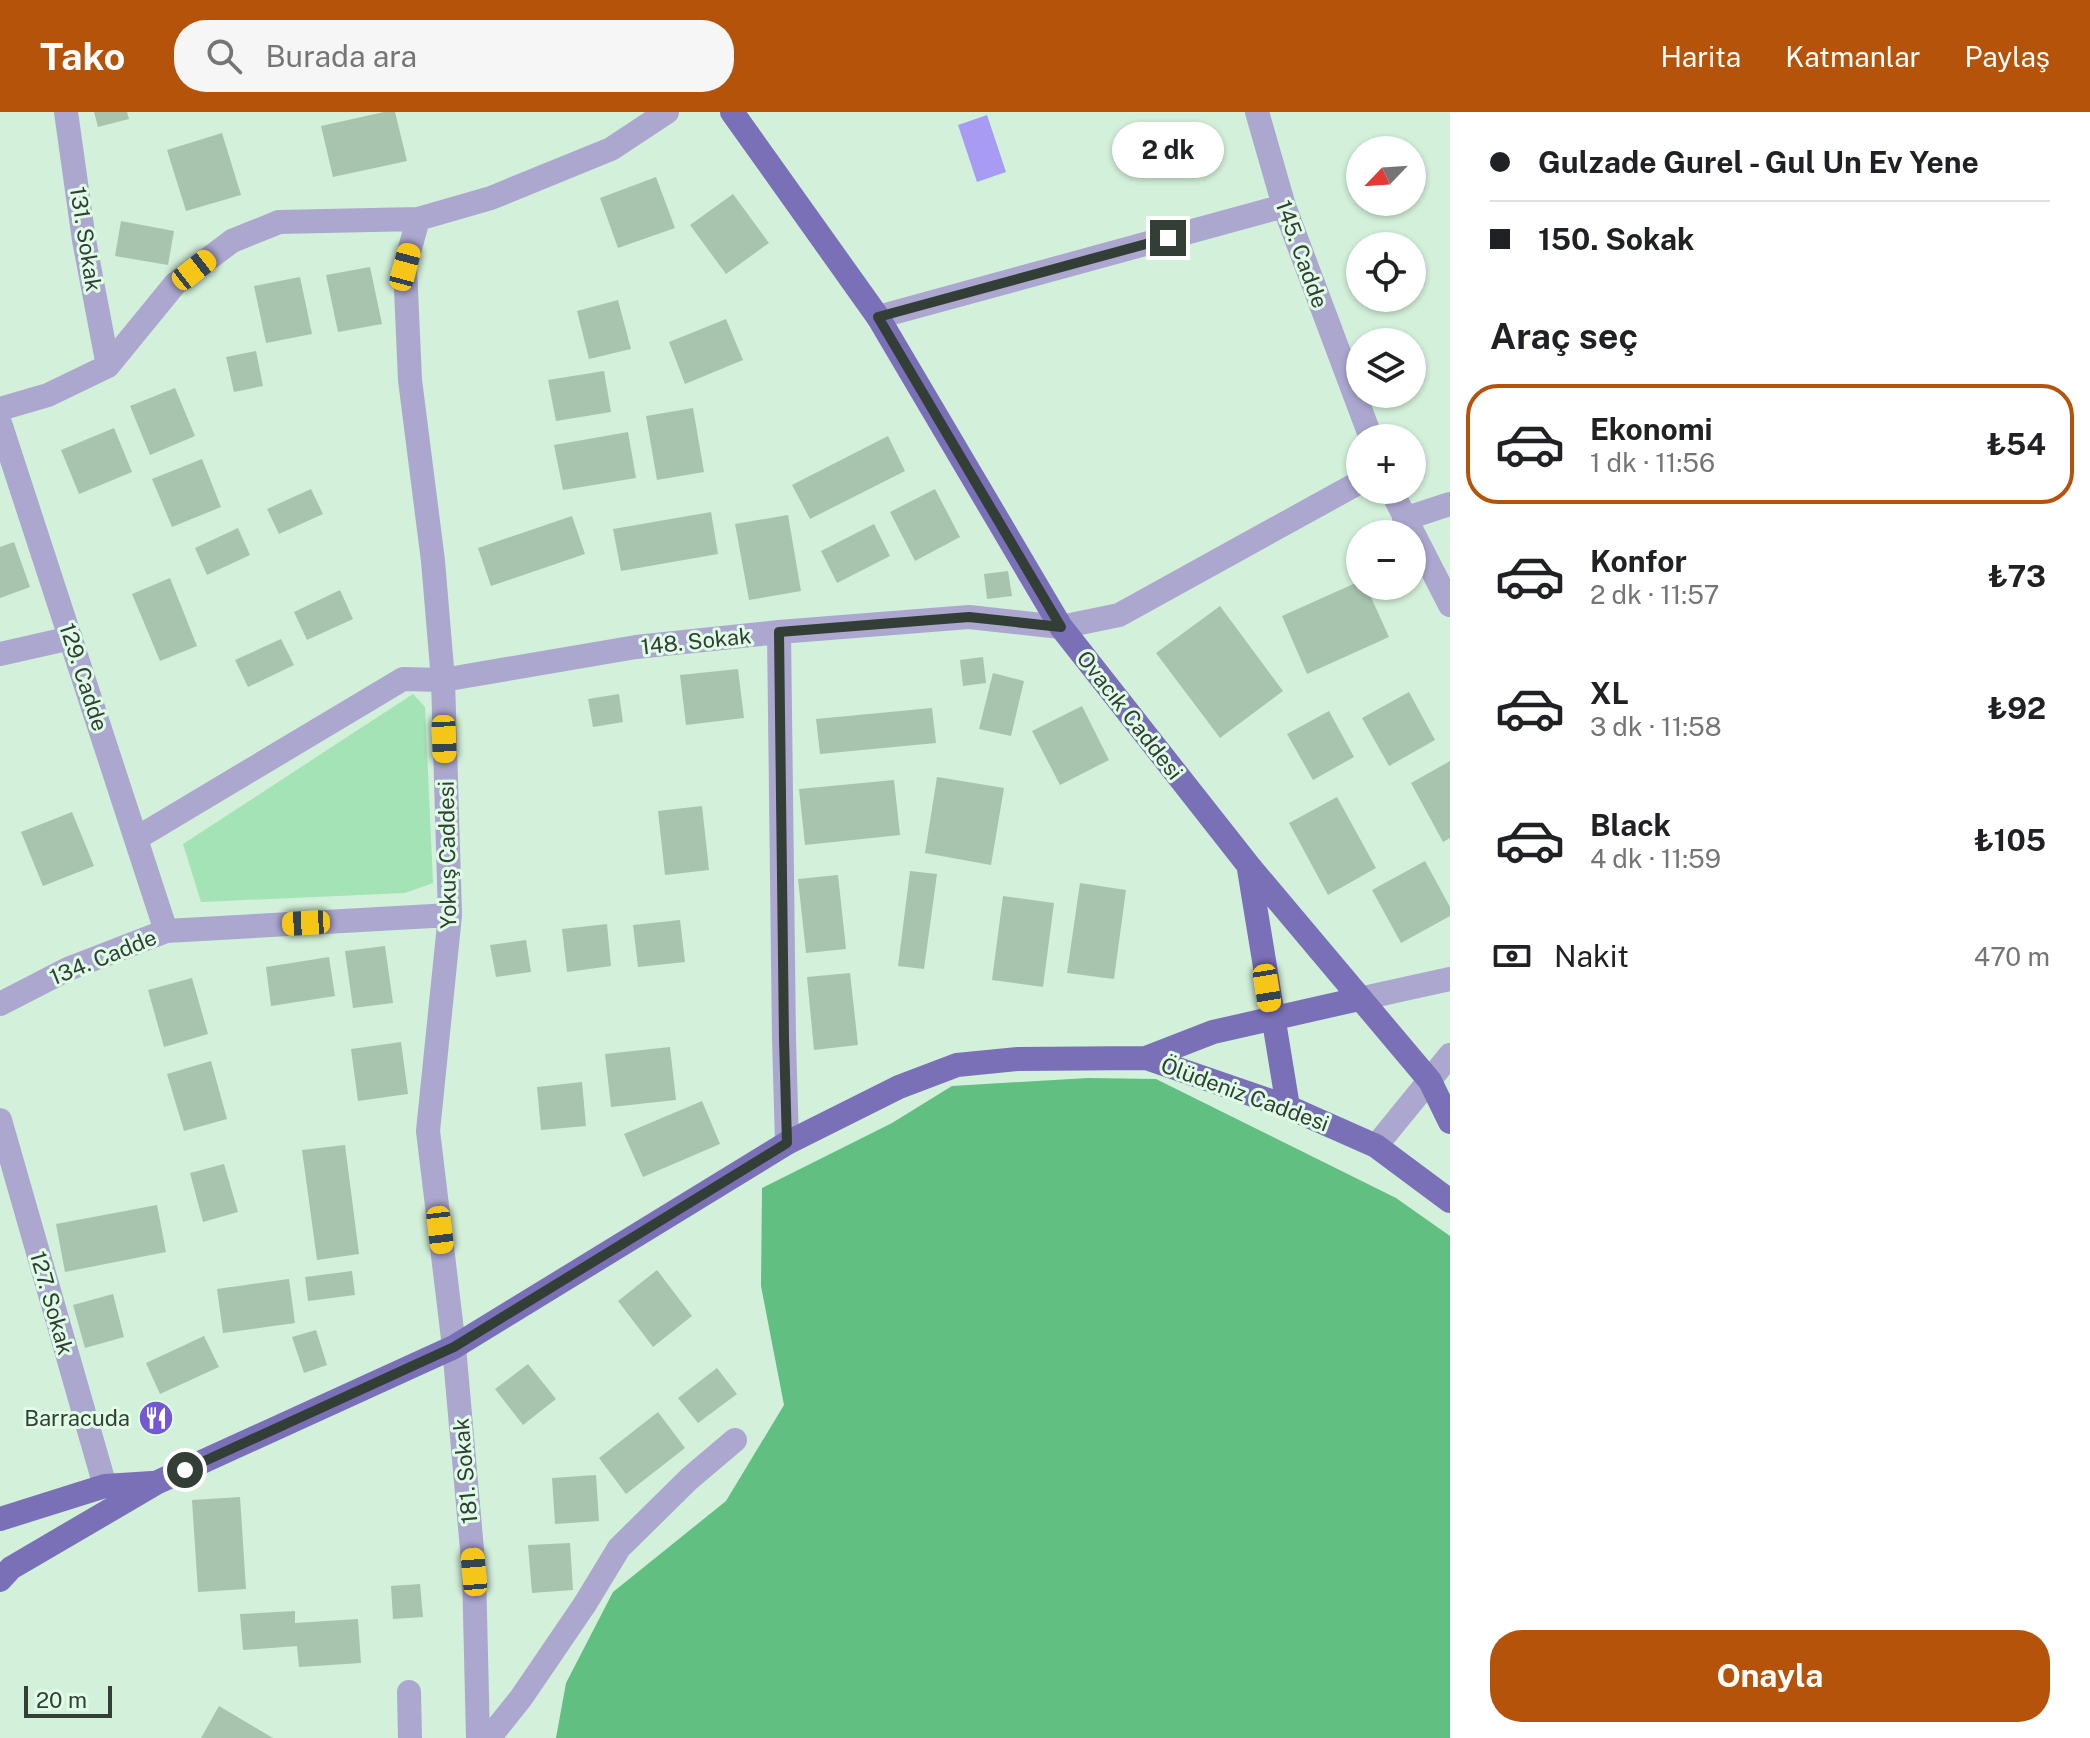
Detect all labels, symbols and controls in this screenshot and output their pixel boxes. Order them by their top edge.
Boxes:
search box [174,20,734,92]
text: Tako [40,34,126,79]
icon: search [202,34,246,78]
text: Burada ara [266,38,417,74]
text: Harita [1660,40,1741,73]
text: Katmanlar [1785,40,1921,73]
text: Paylaş [1965,40,2050,73]
callout: 2 dk [1112,122,1224,178]
text: 2 dk [1141,134,1195,165]
north arrow [1346,136,1426,216]
map controls [1346,136,1426,600]
text: Gulzade Gurel - Gul Un Ev Yene [1538,144,1979,180]
street label: 131. Sokak [65,185,107,293]
street label: 145. Cadde [1271,197,1333,311]
route end [1150,220,1186,256]
text: 150. Sokak [1538,221,1694,257]
button: locate [1346,232,1426,312]
car [387,241,423,293]
car [168,246,220,294]
text: Araç seç [1490,315,1638,357]
button: layers [1346,328,1426,408]
icon: car [1494,408,1566,480]
text: Ekonomi [1590,411,1713,447]
button: + [1346,424,1426,504]
text: ₺54 [1986,426,2046,462]
text: 1 dk · 11:56 [1590,447,1715,478]
button: − [1346,520,1426,600]
icon: car [1494,540,1566,612]
text: Konfor [1590,543,1687,579]
text: ₺73 [1988,558,2046,594]
text: 2 dk · 11:57 [1590,579,1719,610]
street label: 129. Cadde [54,620,114,734]
street label: 148. Sokak [639,622,753,660]
street label: Ovacık Caddesi [1072,645,1188,785]
icon: car [1494,672,1566,744]
text: XL [1590,675,1629,711]
text: ₺92 [1988,690,2046,726]
text: 3 dk · 11:58 [1590,711,1722,742]
car [431,715,457,763]
street label: Yokuş Caddesi [433,781,461,929]
icon: car [1494,804,1566,876]
text: Black [1590,807,1671,843]
text: ₺105 [1974,822,2046,858]
text: 4 dk · 11:59 [1590,843,1721,874]
car [281,910,331,936]
street label: 134. Cadde [46,924,160,990]
icon: cash [1490,934,1534,978]
text: Nakit [1554,938,1629,974]
text: 470 m [1974,941,2050,972]
car [1251,962,1283,1014]
street label: Ölüdeniz Caddesi [1157,1051,1333,1136]
car [425,1205,455,1255]
street label: 127. Sokak [25,1248,79,1358]
restaurant icon: Barracuda [137,1399,175,1437]
place label: Barracuda [24,1405,130,1431]
street label: 181. Sokak [447,1417,483,1525]
route start [167,1452,203,1488]
car [460,1547,488,1597]
button: Onayla [1490,1630,2050,1722]
scale bar [24,1682,112,1718]
text: 20 m [36,1687,87,1713]

